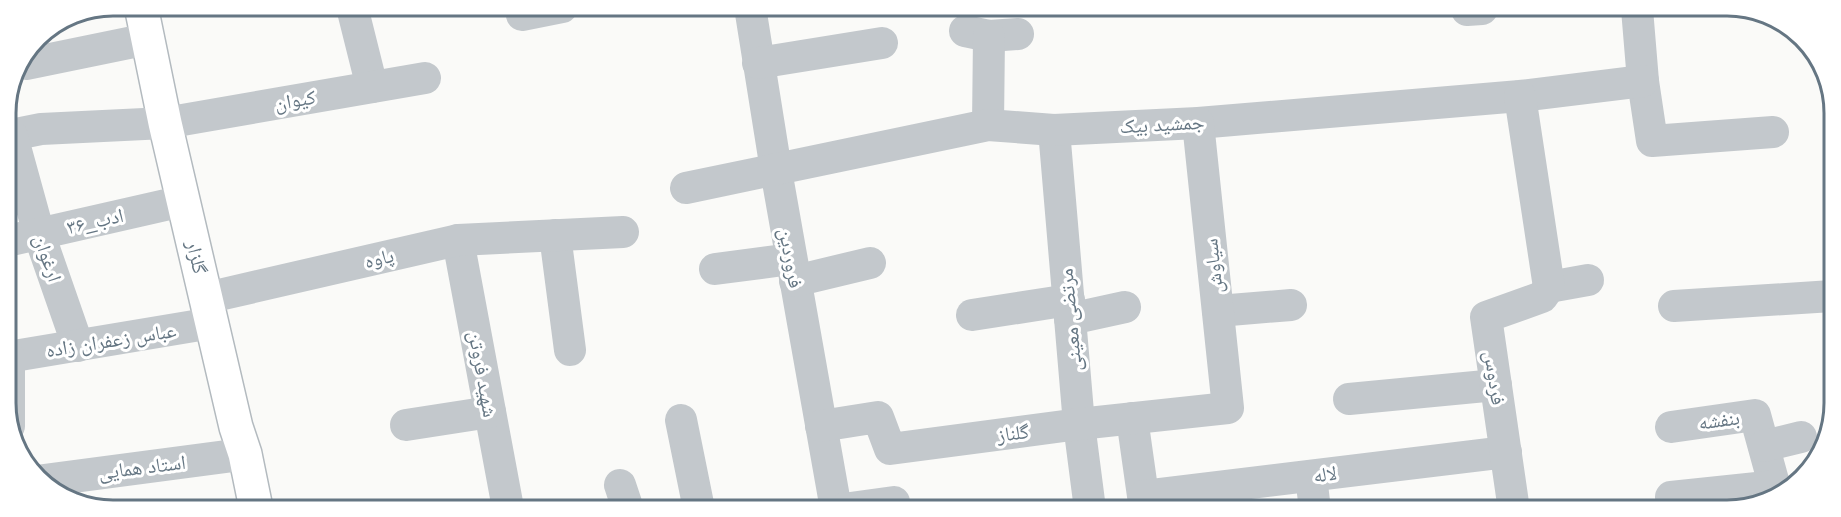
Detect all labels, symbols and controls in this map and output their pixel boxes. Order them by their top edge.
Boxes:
street label: کیوان [273,86,317,115]
street label: جمشید بیک [1119,111,1205,138]
street label: ۳۶_ادب [64,204,126,239]
street label: فروردین [774,226,807,290]
street label: ارغوان [29,232,66,285]
street label: گلزار [182,237,212,276]
street label: سیاوش [1199,237,1228,295]
street label: پاوه [362,244,396,273]
street label: مرتضی معینی [1055,268,1086,372]
street label: عباس زعفران زاده [44,319,178,362]
street label: شهید فروتن [464,329,501,419]
street label: فردوس [1479,350,1510,407]
street label: بنفشه [1697,406,1741,434]
street label: گلناز [995,420,1030,446]
street label: استاد همایی [97,451,187,484]
street label: لاله [1312,462,1338,486]

